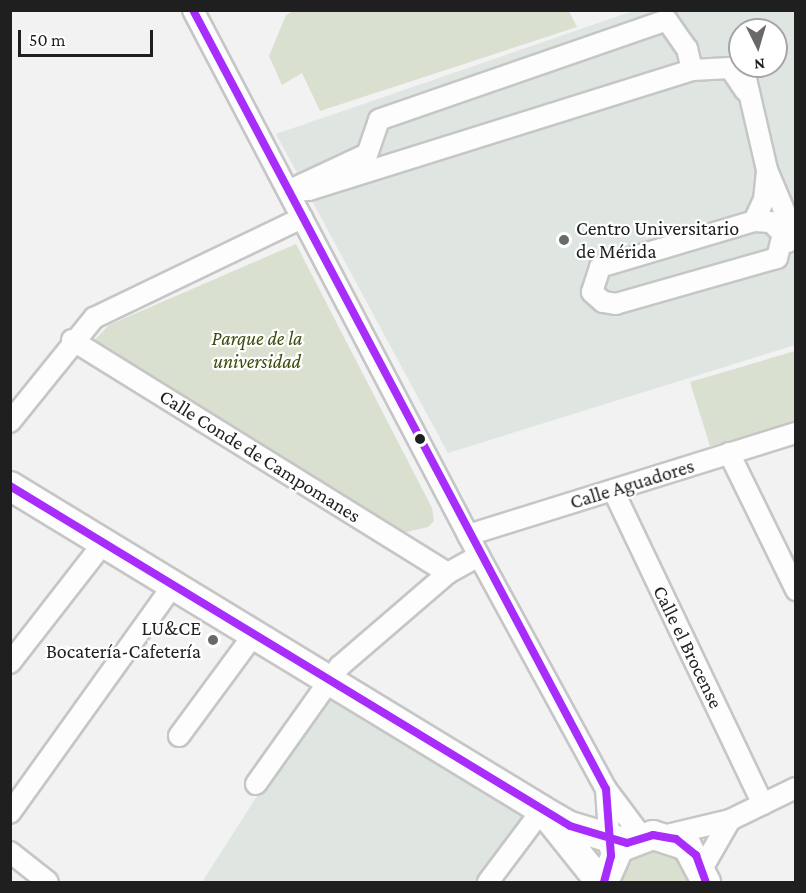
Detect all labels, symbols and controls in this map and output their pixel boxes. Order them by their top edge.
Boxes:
scale bar [21,18,156,56]
north arrow [728,18,788,78]
text: 50 m [29,30,66,50]
text: N [753,55,766,73]
place label: Centro Universitario de Mérida [576,216,739,263]
marker: Centro Universitario de Mérida [557,233,571,247]
park label: Parque de la universidad [212,327,302,374]
street label: Calle Conde de Campomanes [155,384,365,528]
unlabelled marker [414,433,426,445]
street label: Calle Aguadores [567,454,697,514]
street label: Calle el Brocense [648,582,728,712]
place label: LU&CE Bocatería-Cafetería [46,616,201,663]
marker: LU&CE Bocatería-Cafetería [206,633,220,647]

